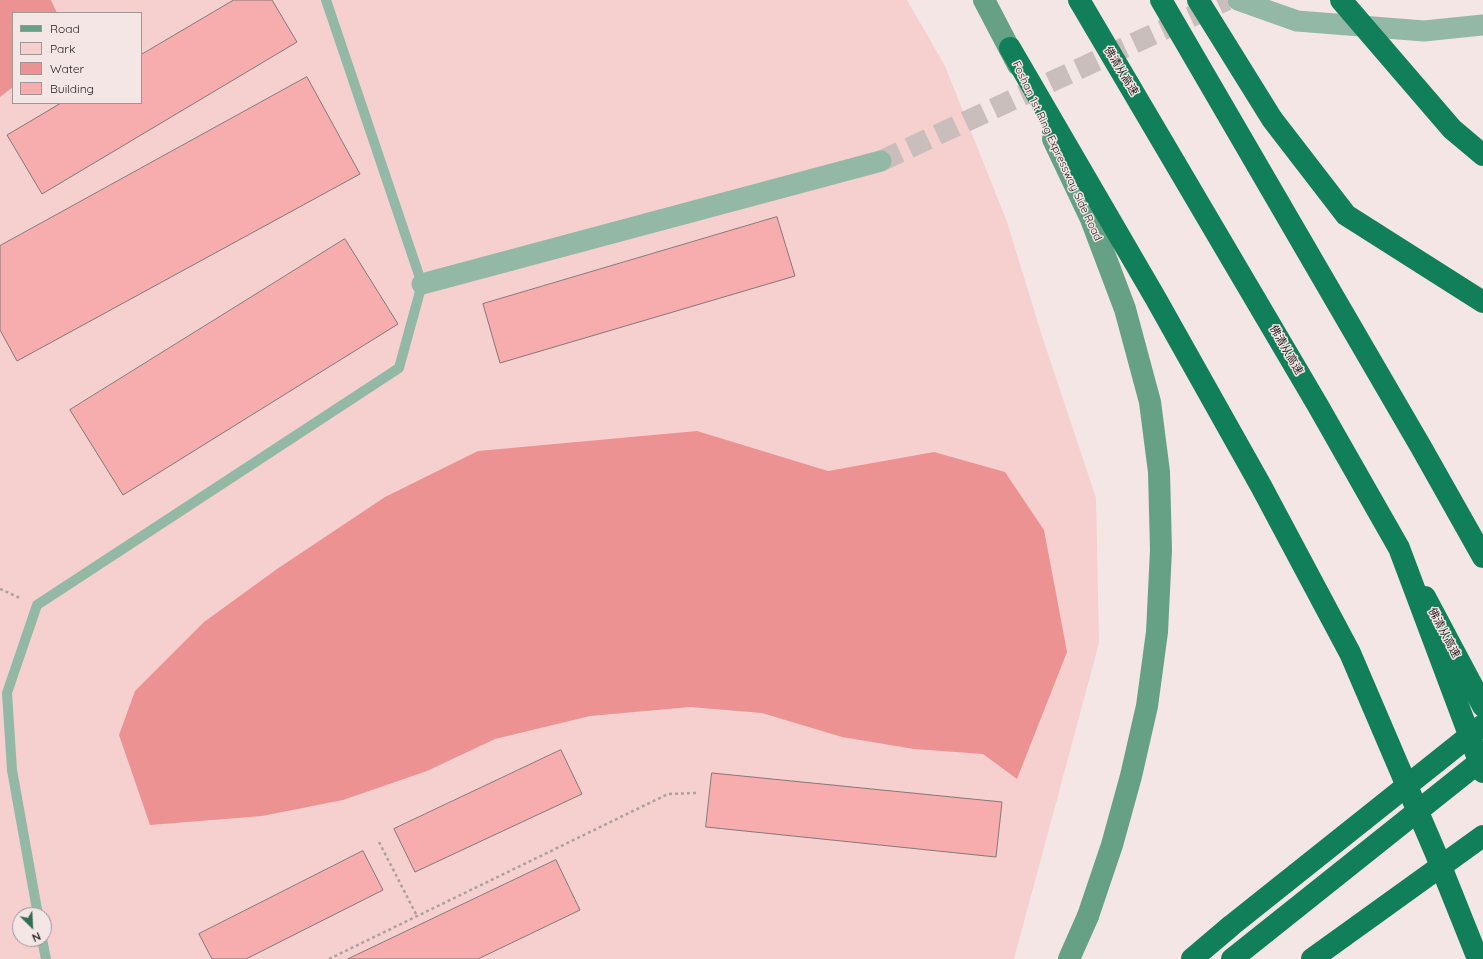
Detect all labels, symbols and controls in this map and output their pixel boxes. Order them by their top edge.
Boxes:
legend [12,12,142,104]
text: Road [50,21,80,36]
text: Park [50,41,75,56]
street label: 佛清从高速 [1101,44,1141,98]
street label: Foshan 1st Ring Expressway Side Road [1009,59,1105,243]
text: Water [50,61,84,76]
text: Building [50,81,94,96]
street label: 佛清从高速 [1267,323,1305,377]
street label: 佛清从高速 [1425,606,1463,660]
north arrow [12,907,52,947]
text: N [30,929,43,945]

